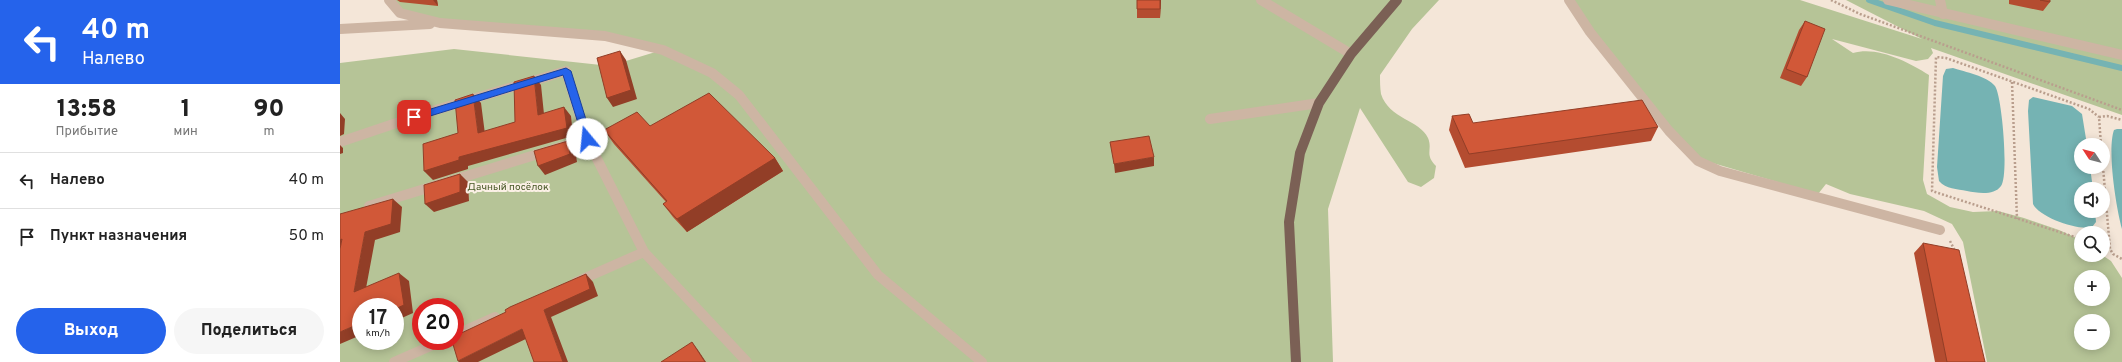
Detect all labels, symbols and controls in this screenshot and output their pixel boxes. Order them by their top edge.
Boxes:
text: 40 m [82,13,150,49]
icon: left [16,16,68,68]
text: Налево [82,48,145,71]
text: 13:58 [57,95,117,125]
text: 1 [181,95,191,125]
text: 90 [253,95,284,125]
pin [397,100,431,134]
icon: arrive [403,106,425,128]
position arrow [566,118,608,160]
text: Прибытие [56,124,118,140]
text: мин [174,124,198,140]
text: m [263,124,274,140]
north arrow [2074,138,2110,174]
map controls [2074,138,2110,350]
icon: left [16,170,38,192]
text: Налево [50,171,105,190]
text: 40 m [289,171,324,190]
park label: Дачный посёлок [467,181,549,194]
button: sound [2074,182,2110,218]
icon: arrive [16,226,38,248]
button: search [2074,226,2110,262]
text: Пункт назначения [50,227,187,246]
text: 50 m [289,227,324,246]
button: + [2074,270,2110,306]
speed limit sign: 20 [412,298,464,350]
text: 17 [369,306,387,332]
button: Выход [16,308,166,354]
button: Поделиться [174,308,324,354]
button: − [2074,314,2110,350]
text: km/h [366,327,390,340]

